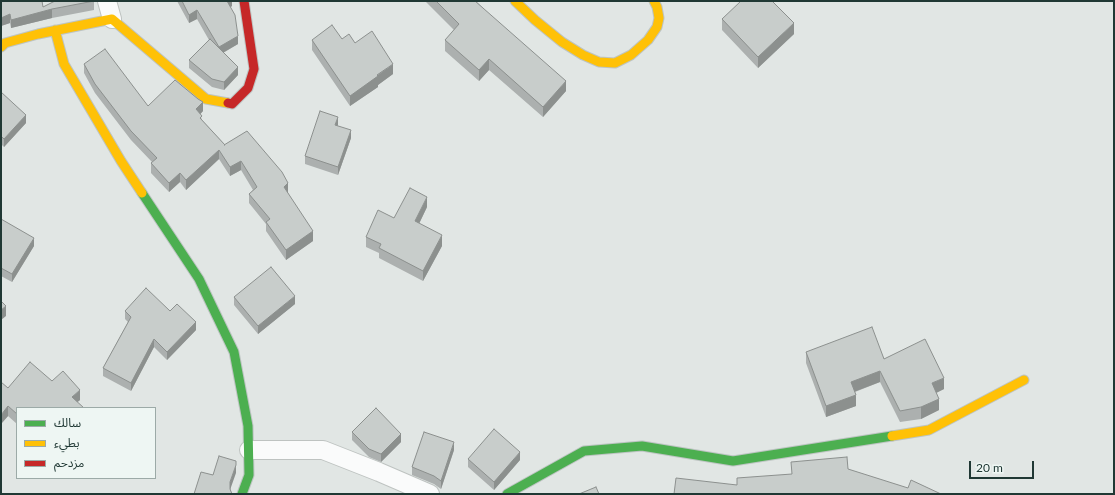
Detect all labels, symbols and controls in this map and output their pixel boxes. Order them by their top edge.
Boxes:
legend [16,407,156,479]
text: سالك [54,415,81,430]
text: بطيء [54,435,80,450]
scale bar [971,453,1036,479]
text: مزدحم [54,455,84,470]
text: 20 m [976,460,1003,475]

